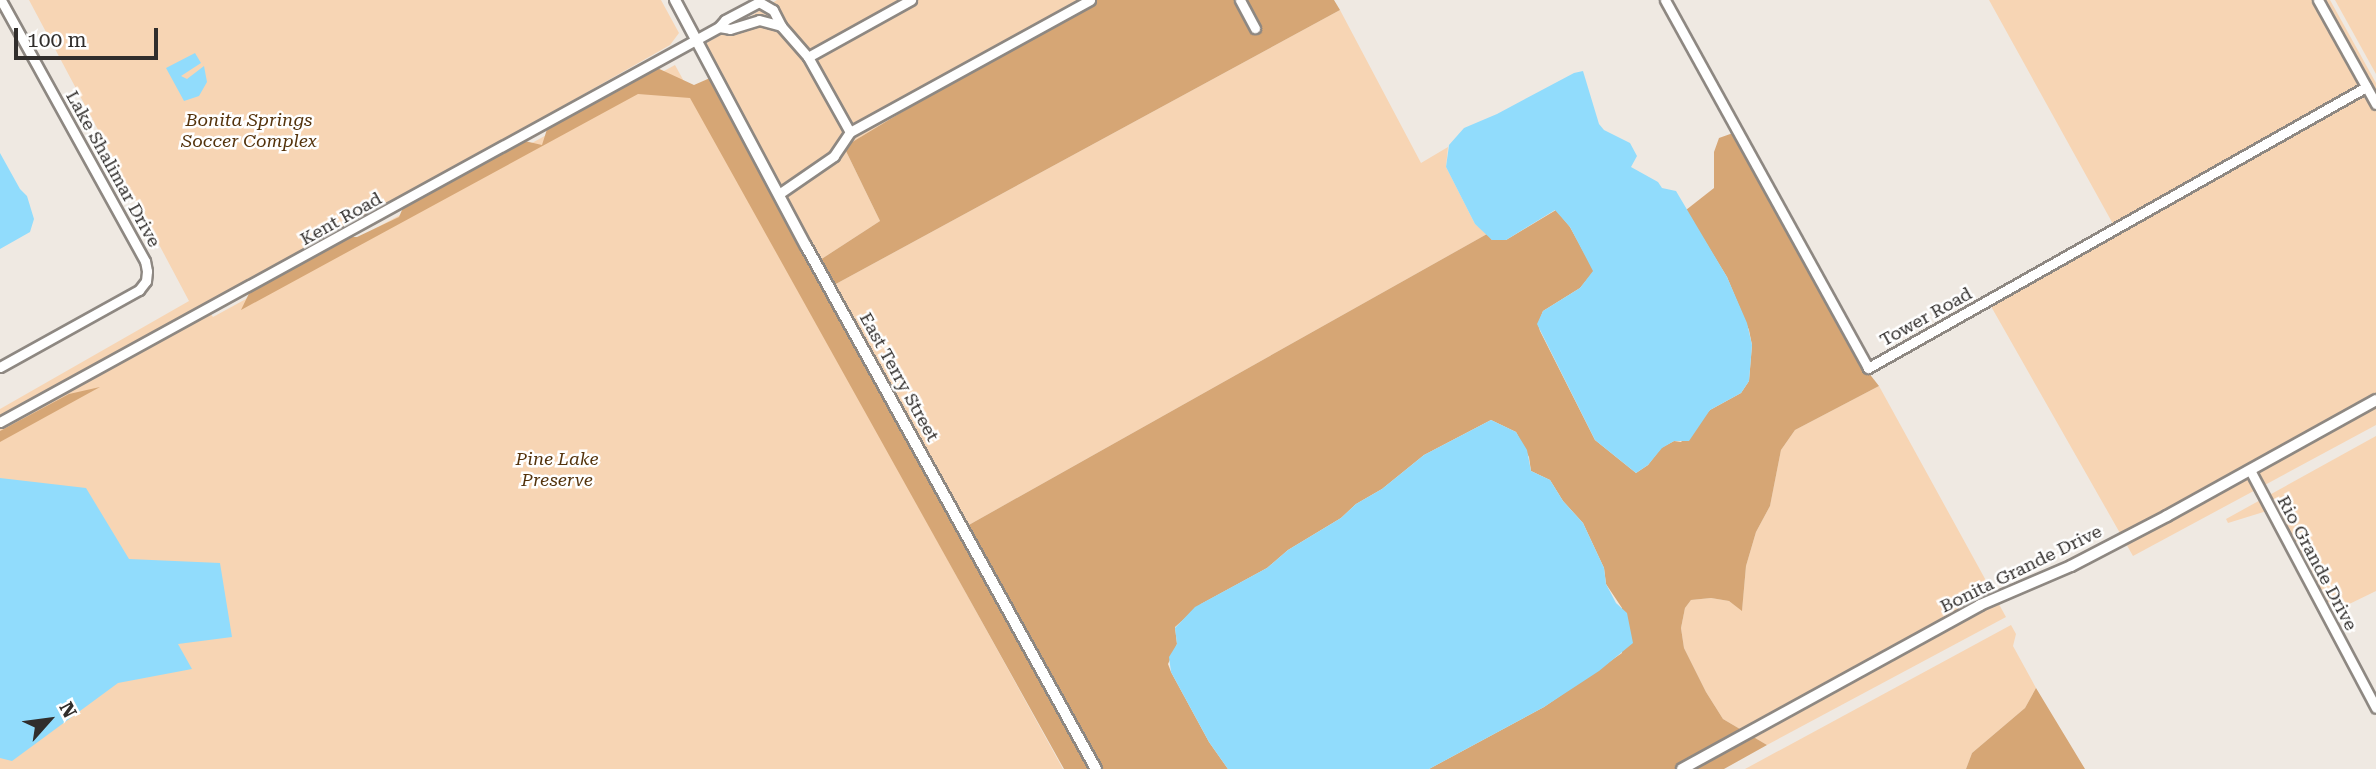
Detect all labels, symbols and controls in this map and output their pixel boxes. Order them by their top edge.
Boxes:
scale bar [18,14,161,58]
text: 100 m [27,28,87,52]
street label: Lake Shalimar Drive [61,87,165,251]
park label: Bonita Springs Soccer Complex [181,110,317,152]
street label: Kent Road [297,188,385,250]
street label: Tower Road [1876,283,1976,351]
street label: East Terry Street [855,309,943,445]
park label: Pine Lake Preserve [515,449,599,491]
street label: Rio Grande Drive [2272,492,2362,634]
street label: Bonita Grande Drive [1937,520,2105,618]
north arrow [14,685,84,755]
text: N [54,698,82,722]

